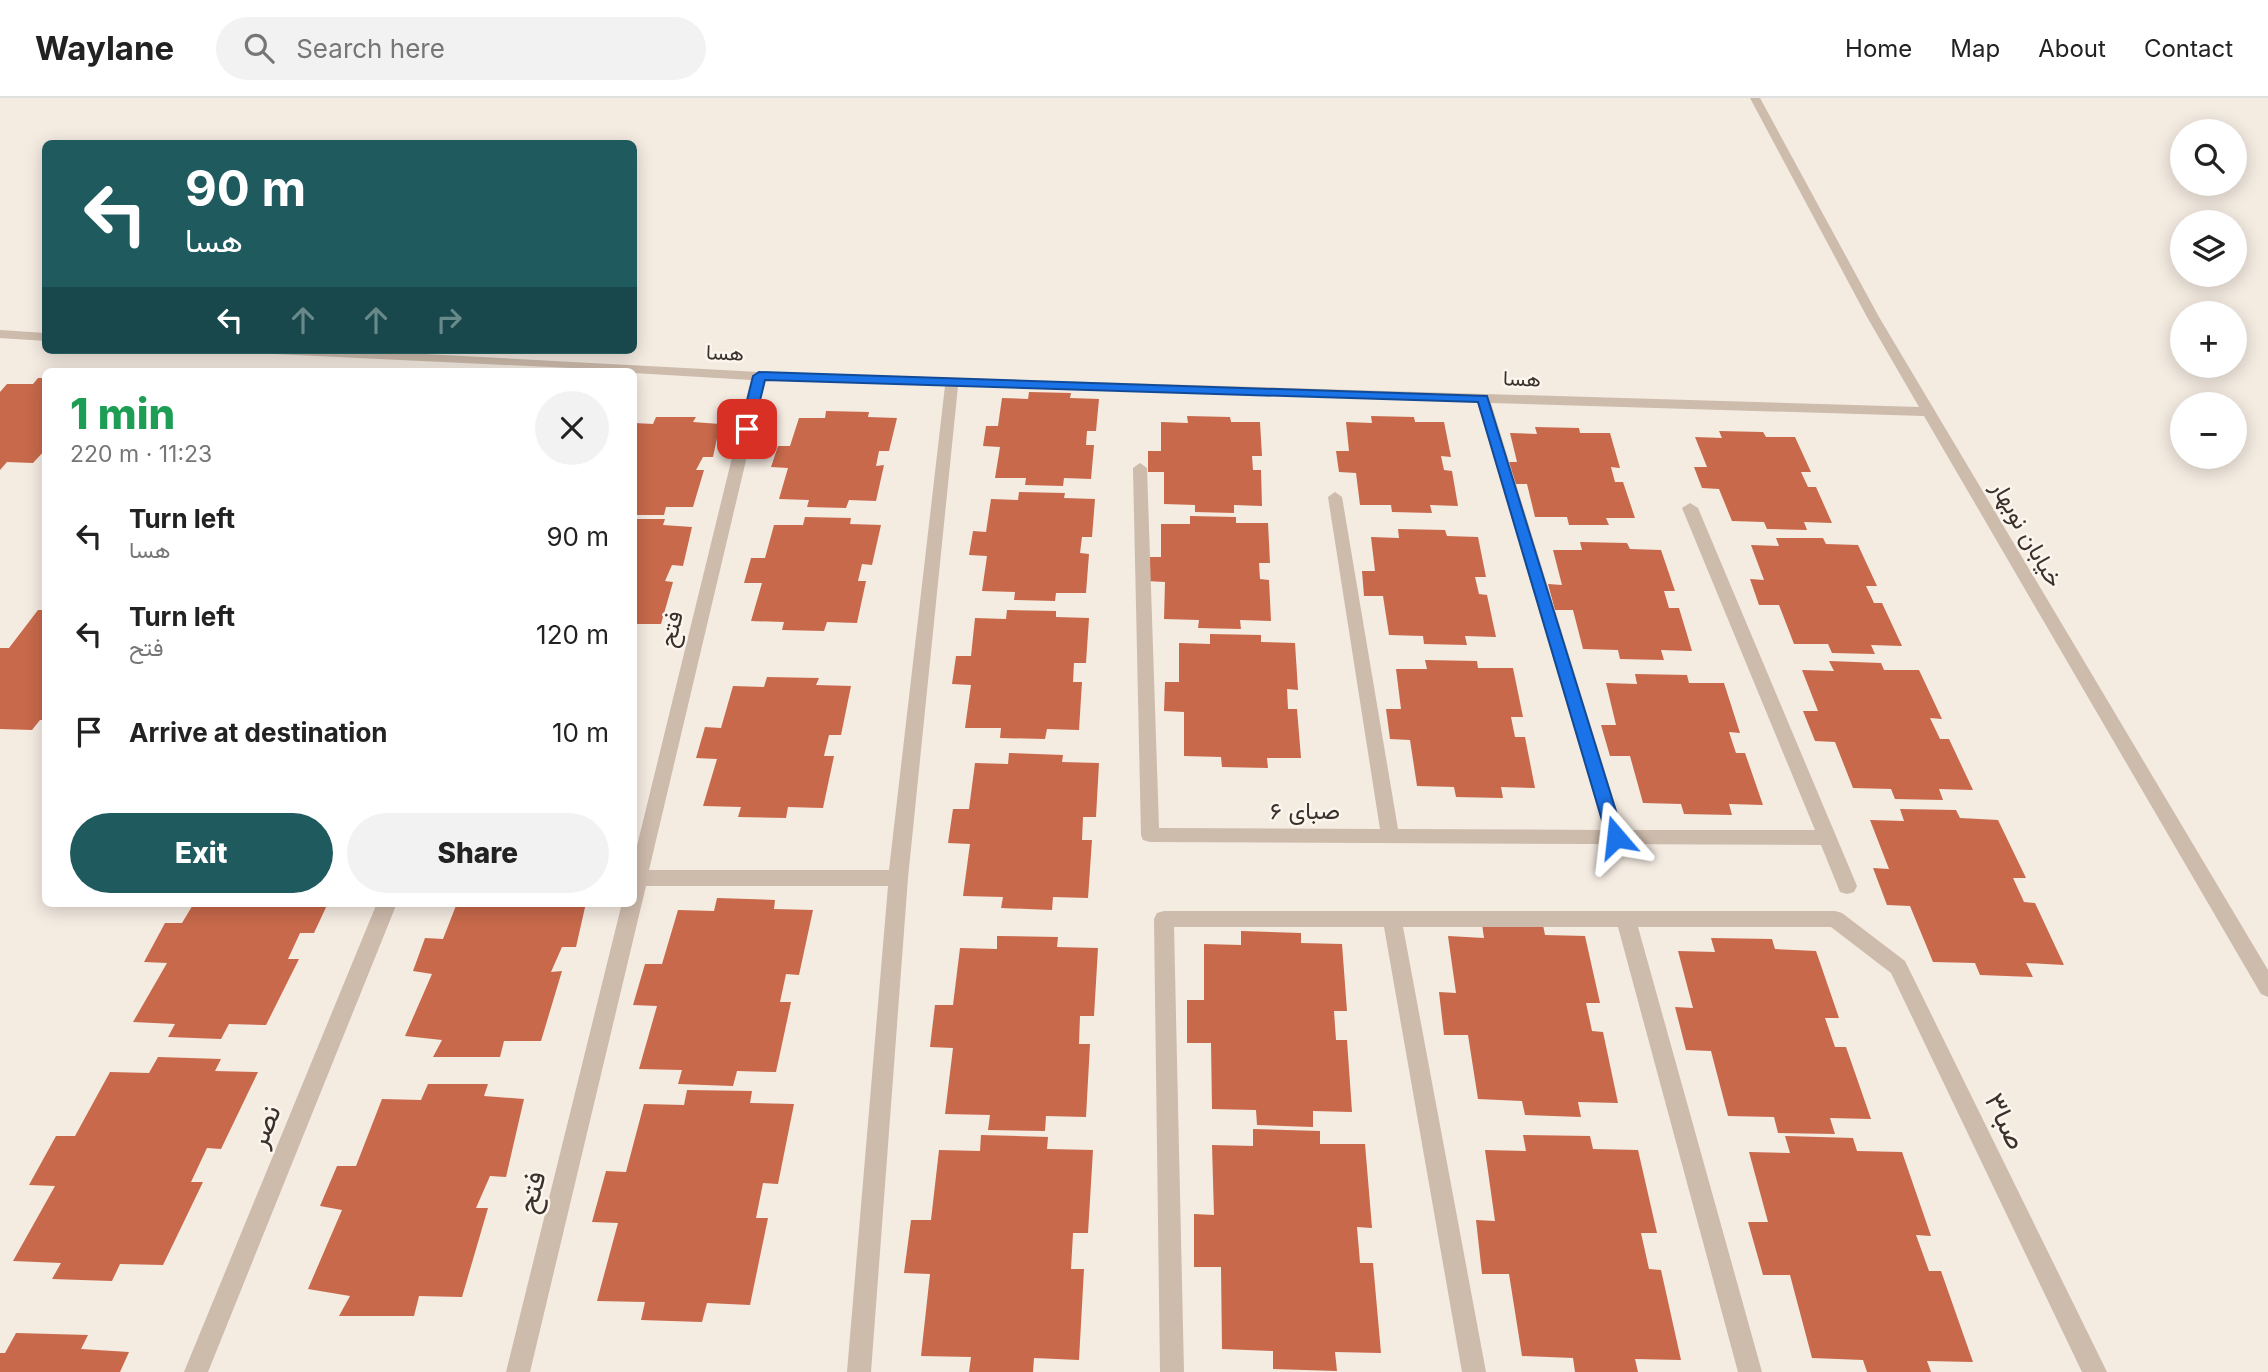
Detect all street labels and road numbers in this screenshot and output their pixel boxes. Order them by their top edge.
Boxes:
street label: هسا [706,339,744,366]
street label: هسا [1503,365,1541,392]
street label: خیابان نوبهار [1984,474,2070,593]
street label: فتح [652,608,692,651]
street label: صبای ۶ [1270,796,1340,825]
street label: صبا۳ [1978,1087,2034,1155]
street label: نصر [240,1100,289,1154]
street label: فتح [509,1167,555,1217]

